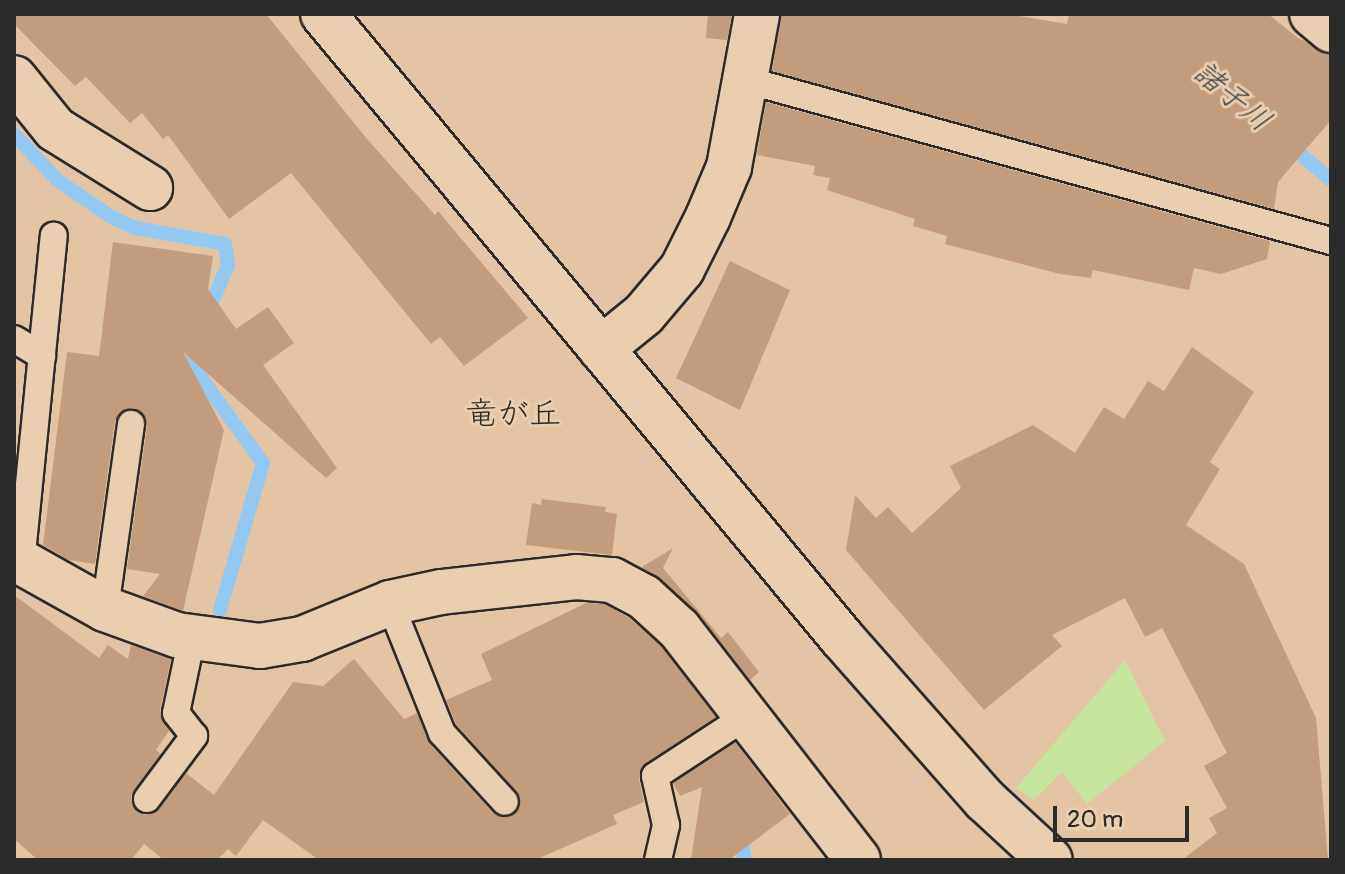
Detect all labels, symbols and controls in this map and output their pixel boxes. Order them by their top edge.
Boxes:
water label: 諸子川 [1186,54,1278,140]
district label: 竜が丘 [465,395,561,433]
scale bar [1057,790,1193,840]
text: 20 m [1067,805,1123,834]

